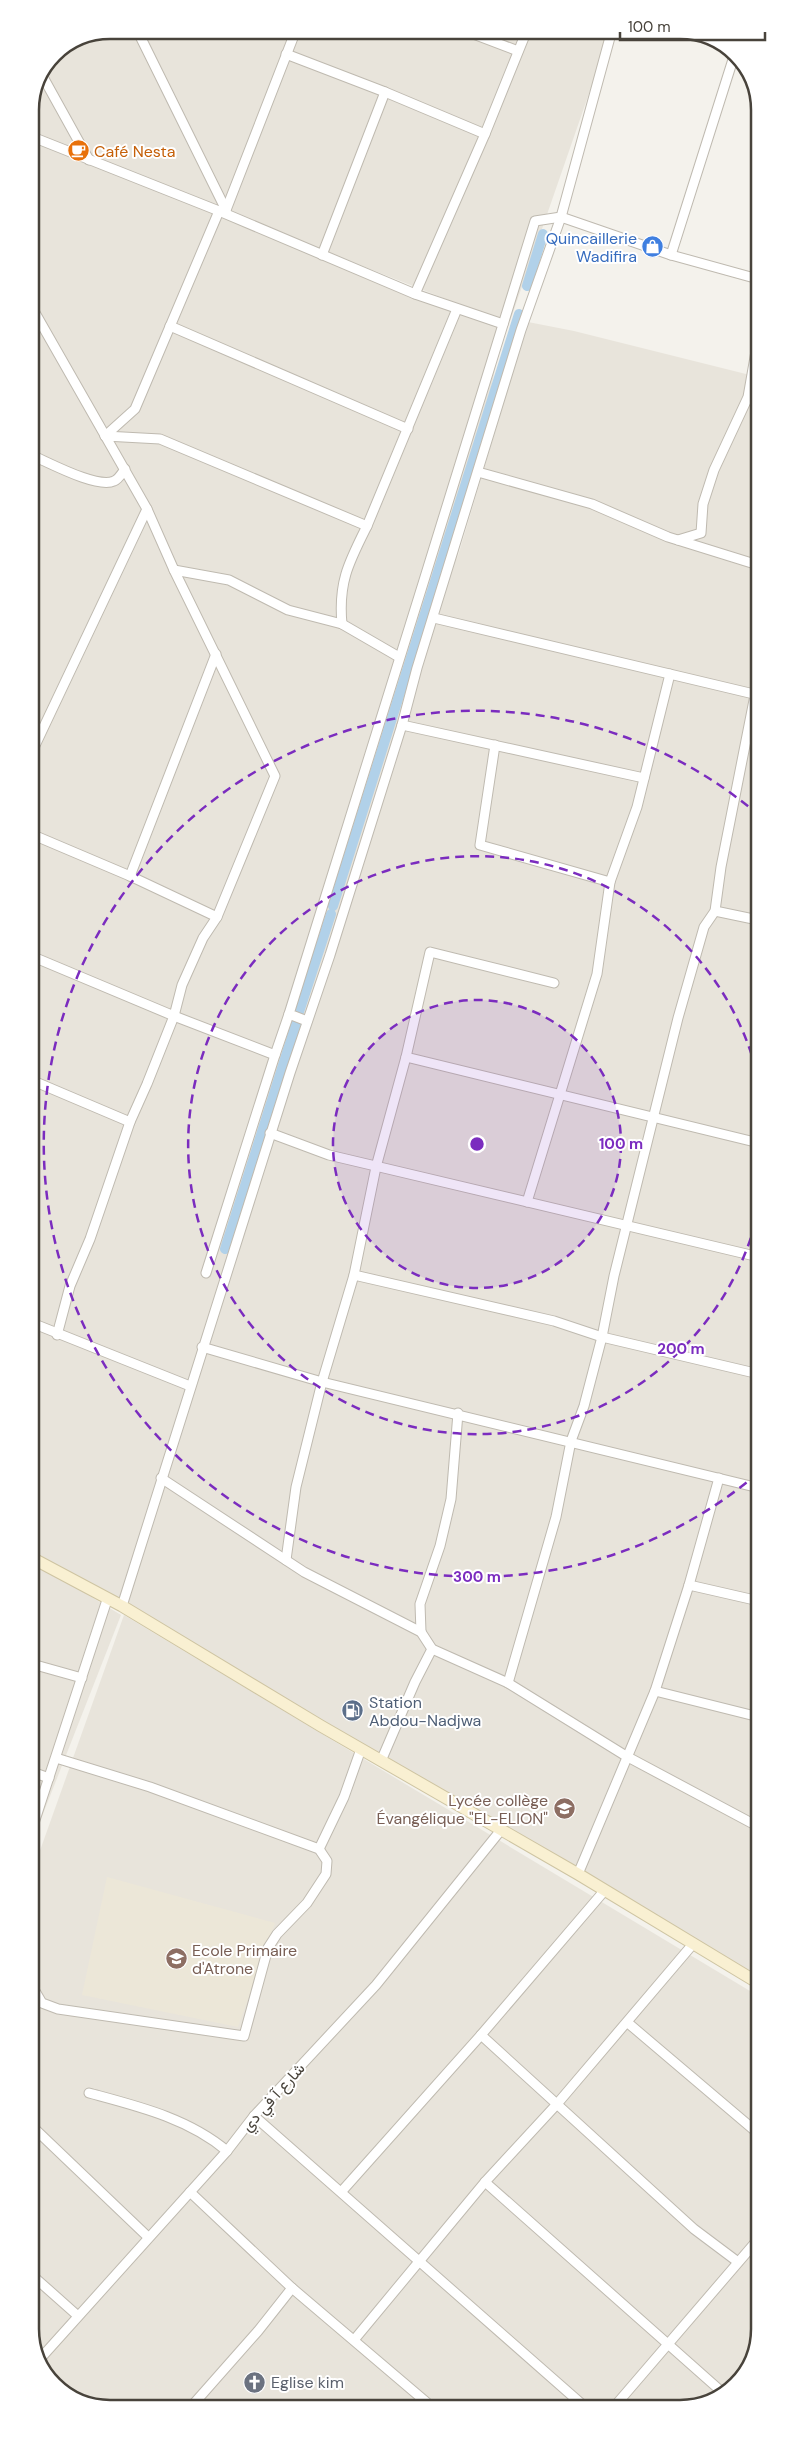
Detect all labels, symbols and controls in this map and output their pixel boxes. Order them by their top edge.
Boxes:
scale bar [620,10,765,42]
text: 100 m [628,17,671,37]
cafe icon: Café Nesta [66,139,90,163]
place label: Café Nesta [94,141,175,162]
place label: Quincaillerie Wadifira [546,228,637,267]
shop icon: Quincaillerie Wadifira [641,235,665,259]
text: 100 m [599,1134,643,1154]
centre of rings [468,1135,486,1153]
text: 200 m [657,1339,705,1359]
text: 300 m [453,1567,501,1587]
place label: Station Abdou-Nadjwa [369,1692,481,1731]
fuel station icon: Station Abdou-Nadjwa [341,1699,365,1723]
place label: Lycée collège Évangélique "EL-ELION" [376,1790,548,1829]
school or university icon: Lycée collège Évangélique "EL-ELION" [552,1797,576,1821]
place label: Ecole Primaire d'Atrone [192,1940,297,1979]
school or university icon: Ecole Primaire d'Atrone [164,1947,188,1971]
street label: شارع آ في دي [237,2058,312,2138]
church icon: Eglise kim [243,2370,267,2394]
place label: Eglise kim [271,2372,344,2393]

